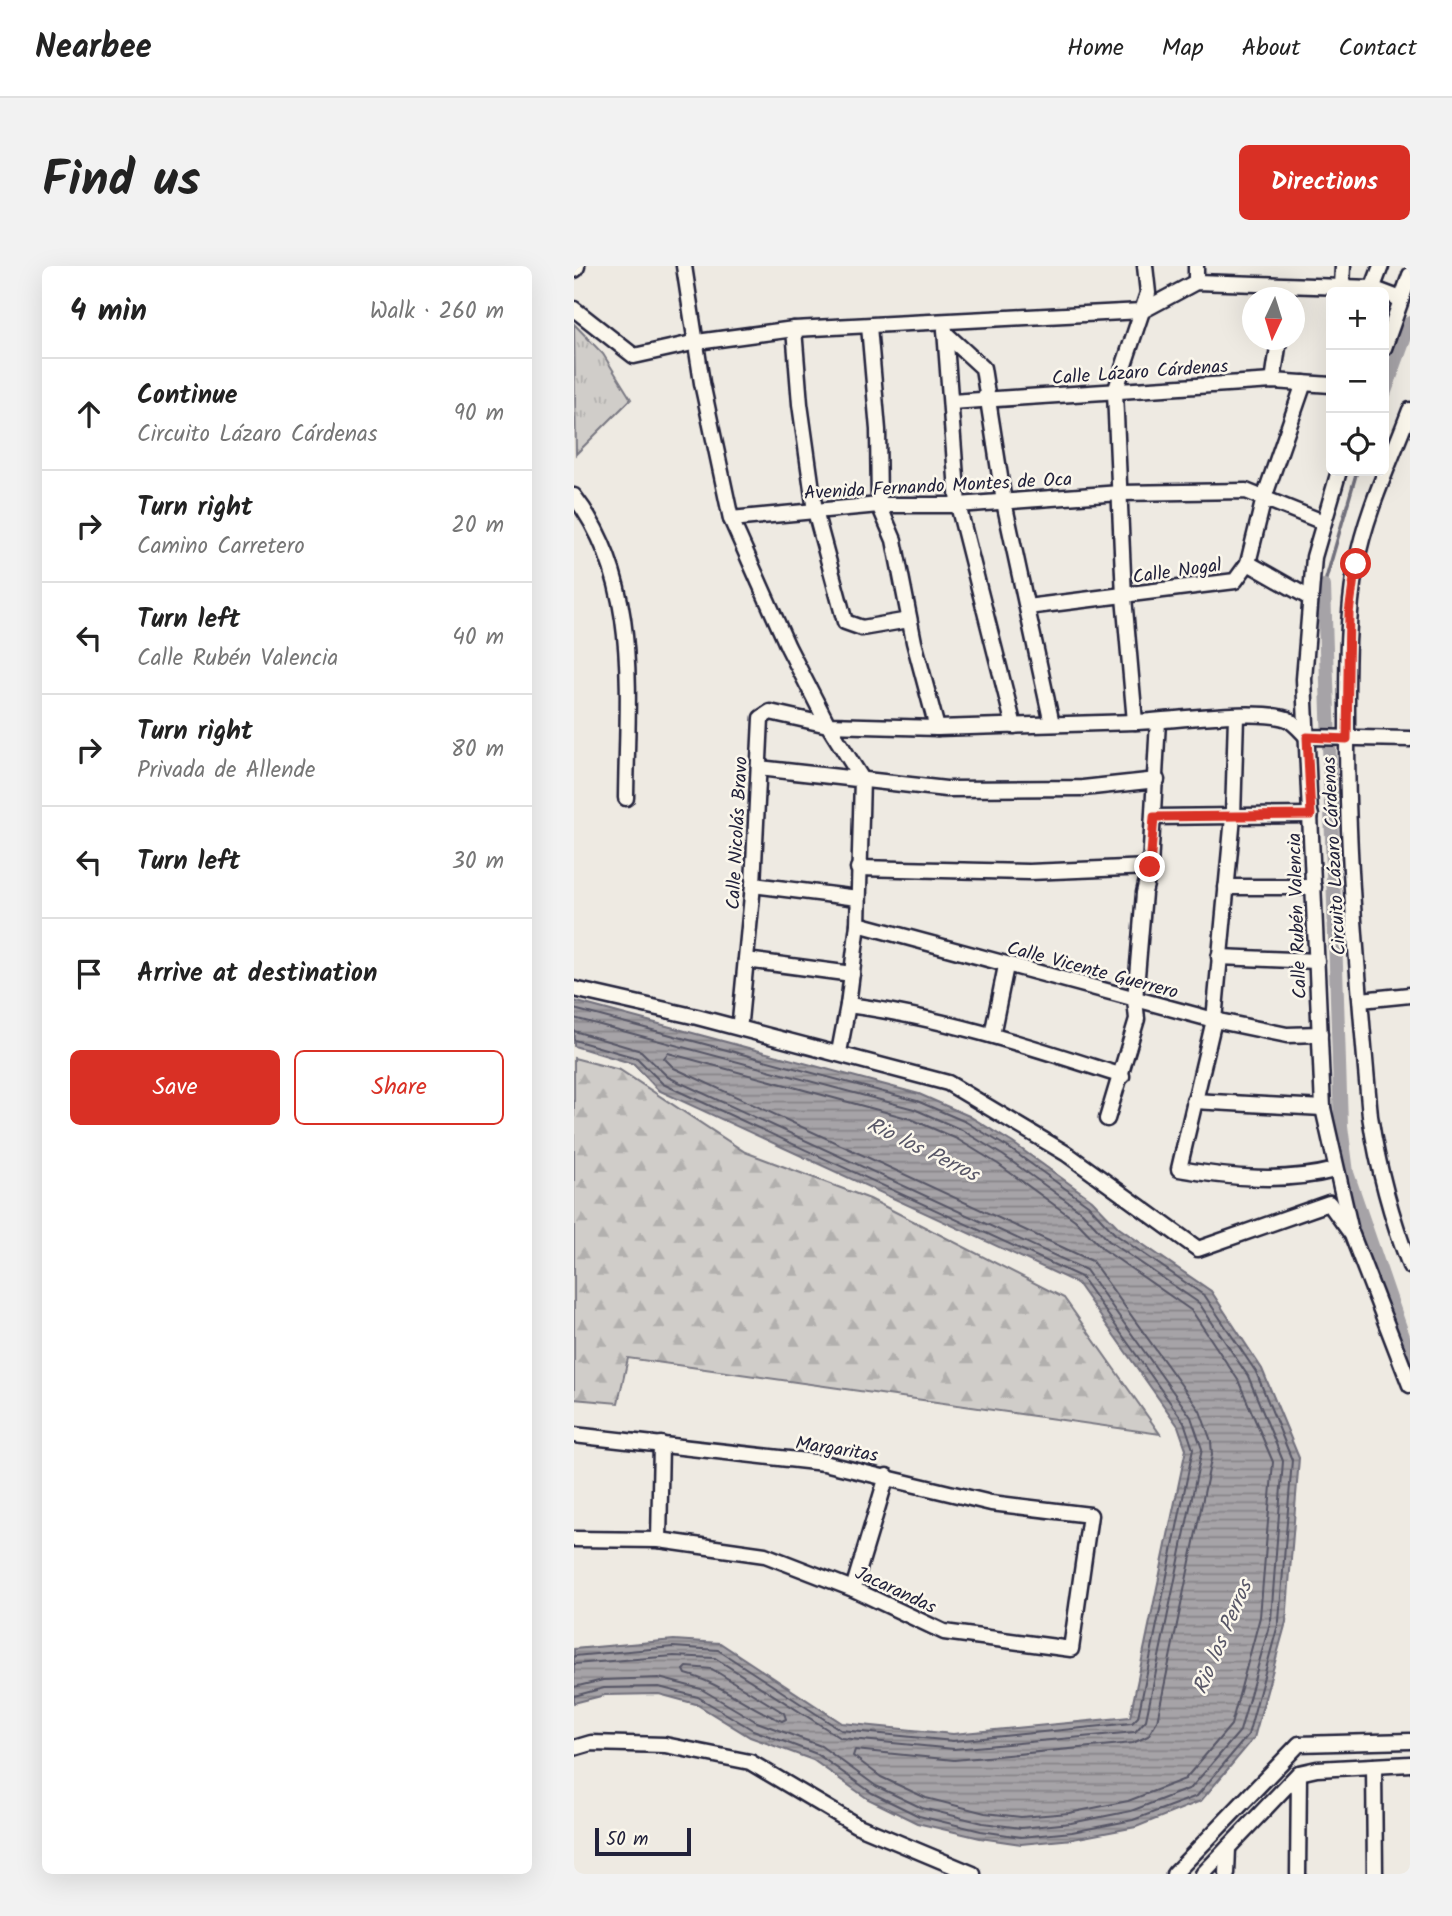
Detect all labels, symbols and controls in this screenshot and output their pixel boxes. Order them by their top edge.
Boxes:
text: Nearbee [35,22,152,75]
text: Home [1067,29,1124,68]
text: Map [1162,29,1204,68]
text: About [1242,29,1300,68]
text: Contact [1338,29,1417,68]
text: Find us [42,143,200,221]
button: Directions [1239,145,1410,220]
north arrow [1242,287,1305,350]
map controls [1326,287,1389,476]
button: + [1326,287,1389,350]
text: 4 min [70,288,147,336]
text: Walk · 260 m [370,294,504,330]
button: − [1326,350,1389,413]
street label: Calle Lázaro Cárdenas [1051,352,1229,394]
text: Continue [137,375,238,417]
icon: ahead [70,395,108,433]
text: 90 m [454,396,504,432]
button: locate [1326,413,1389,476]
text: Circuito Lázaro Cárdenas [137,417,378,453]
street label: Avenida Fernando Montes de Oca [803,465,1073,509]
text: Turn right [137,487,253,529]
icon: right [70,507,108,545]
text: 20 m [452,508,504,544]
text: Camino Carretero [137,529,305,565]
route start [1340,548,1371,579]
street label: Calle Nogal [1131,551,1224,593]
text: Turn left [137,599,240,641]
icon: left [70,619,108,657]
text: 40 m [452,620,504,656]
text: Calle Rubén Valencia [137,641,338,677]
text: Turn right [137,711,253,753]
icon: right [70,731,108,769]
text: 80 m [451,732,504,768]
text: Privada de Allende [137,753,315,789]
street label: Calle Nicolás Bravo [719,756,757,911]
street label: Circuito Lázaro Cárdenas [1315,756,1355,956]
street label: Calle Rubén Valencia [1280,832,1316,1000]
text: Turn left [137,841,240,883]
icon: left [70,843,108,881]
text: 30 m [452,844,504,880]
route end [1134,851,1165,882]
street label: Calle Vicente Guerrero [1003,934,1182,1008]
text: Arrive at destination [137,953,377,995]
icon: arrive [70,955,108,993]
button: Save [70,1050,280,1125]
button: Share [294,1050,504,1125]
water label: Rio los Perros [861,1109,986,1192]
street label: Margaritas [793,1429,880,1471]
street label: Jacarandas [849,1559,941,1623]
water label: Rio los Perros [1185,1574,1263,1699]
scale bar [595,1825,691,1857]
text: 50 m [606,1825,648,1855]

